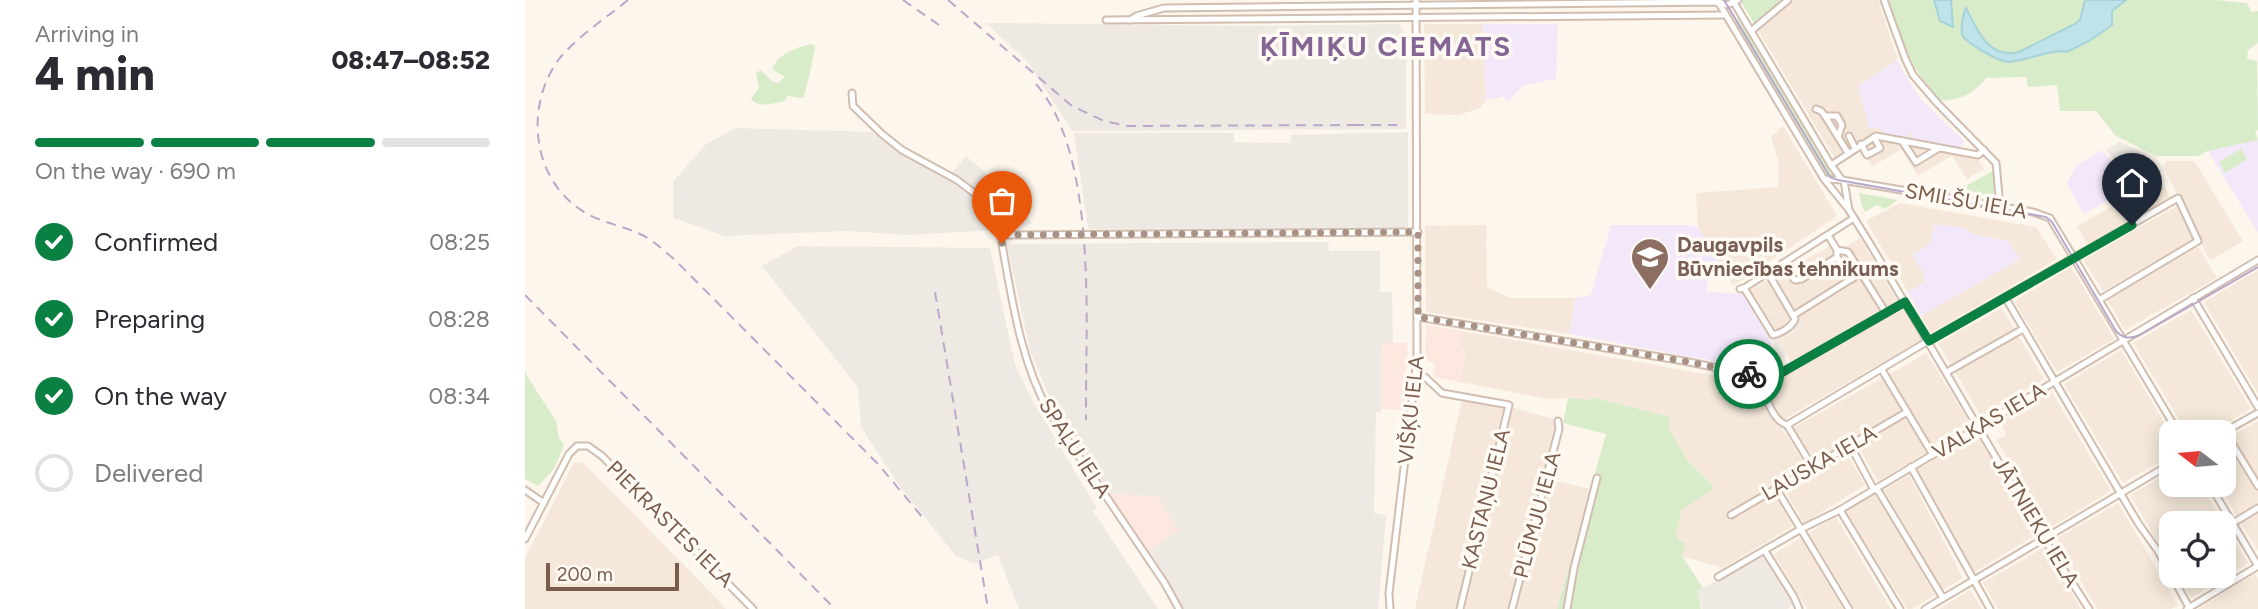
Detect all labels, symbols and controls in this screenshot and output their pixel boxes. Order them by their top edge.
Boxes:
text: Arriving in [35,20,139,48]
district label: ĶĪMIĶU CIEMATS [1260,29,1512,63]
text: 08:47–08:52 [331,44,490,76]
text: 4 min [35,46,155,102]
pin [2102,153,2162,225]
text: On the way · 690 m [35,157,236,185]
icon: home [2113,164,2151,202]
pin [972,171,1032,243]
street label: SMILŠU IELA [1903,177,2029,224]
icon: bag [983,182,1021,220]
icon: check [35,223,73,261]
text: Confirmed [94,226,218,258]
text: 08:25 [429,228,490,256]
place label: Daugavpils Būvniecības tehnikums [1677,232,1899,281]
school or university icon: Daugavpils Būvniecības tehnikums [1629,236,1671,291]
icon: check [35,300,73,338]
text: Preparing [94,303,205,335]
text: 08:28 [428,305,490,333]
courier [1714,339,1784,409]
street label: VIŠĶU IELA [1392,354,1429,466]
icon: bike [1730,355,1768,393]
icon: check [35,377,73,415]
street label: VALKAS IELA [1928,377,2050,464]
text: On the way [94,380,227,412]
text: 08:34 [429,382,490,410]
street label: SPAĻU IELA [1034,393,1117,502]
street label: LAUSKA IELA [1757,420,1881,505]
north arrow [2159,420,2237,497]
map controls [2159,420,2236,588]
street label: KASTAŅU IELA [1456,426,1515,572]
street label: PLŪMJU IELA [1508,449,1565,581]
street label: JĀTNIEKU IELA [1988,452,2085,591]
street label: PIEKRASTES IELA [602,455,739,592]
text: Delivered [94,457,203,489]
button: locate [2159,511,2236,588]
scale bar [546,560,679,592]
text: 200 m [557,563,613,586]

